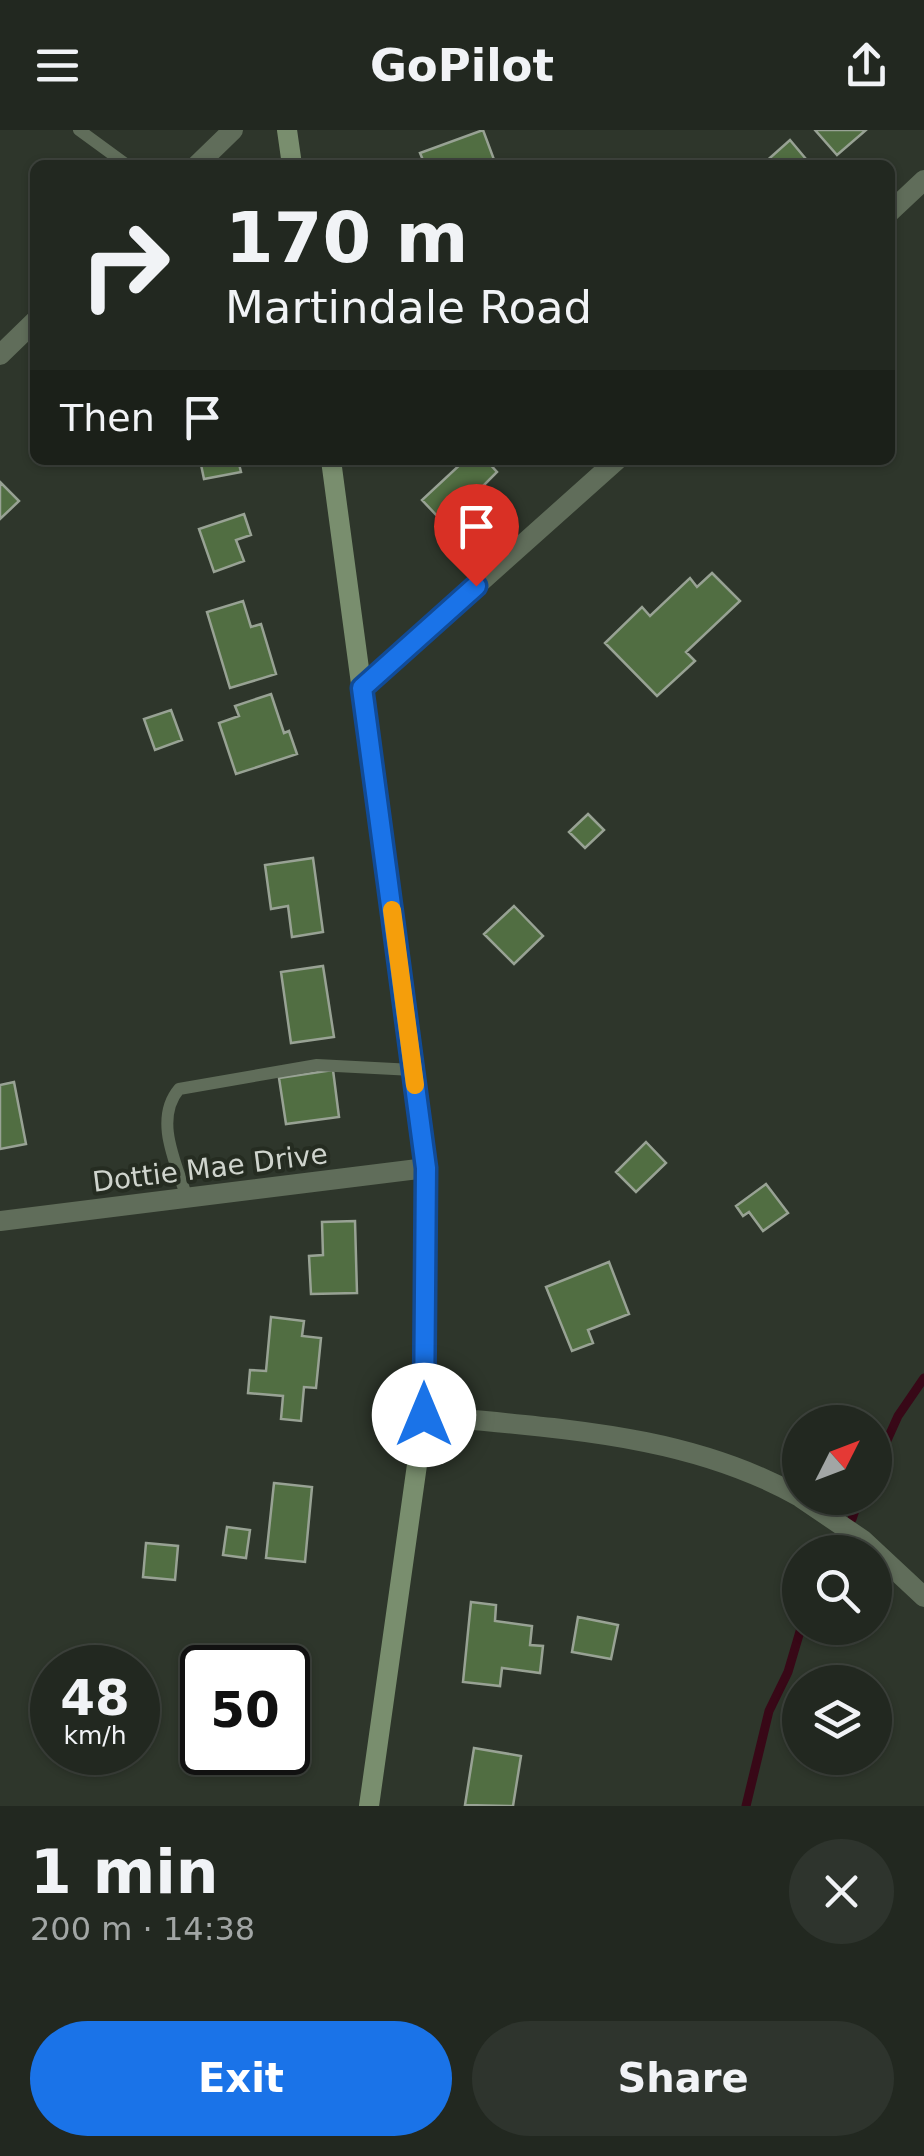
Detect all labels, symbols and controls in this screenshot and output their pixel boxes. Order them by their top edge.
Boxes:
icon: menu [30,38,85,93]
icon: share [839,38,894,93]
text: GoPilot [370,39,554,92]
text: 170 m [225,197,468,279]
icon: right [60,200,190,330]
text: Martindale Road [225,281,592,334]
icon: arrive [175,390,230,445]
text: Then [60,396,155,440]
pin [434,484,519,587]
icon: arrive [449,499,504,554]
street label: Dottie Mae Drive [91,1137,329,1199]
position arrow [372,1363,476,1467]
north arrow [782,1405,892,1515]
map controls [782,1405,892,1775]
button: search [782,1535,892,1645]
speed limit sign: 50 [180,1645,310,1775]
button: layers [782,1665,892,1775]
text: 48 [60,1669,130,1727]
text: km/h [63,1721,127,1750]
text: 1 min [30,1837,218,1907]
button: close [789,1839,894,1944]
text: 200 m · 14:38 [30,1910,255,1948]
button: Exit [30,2021,452,2136]
button: Share [472,2021,894,2136]

